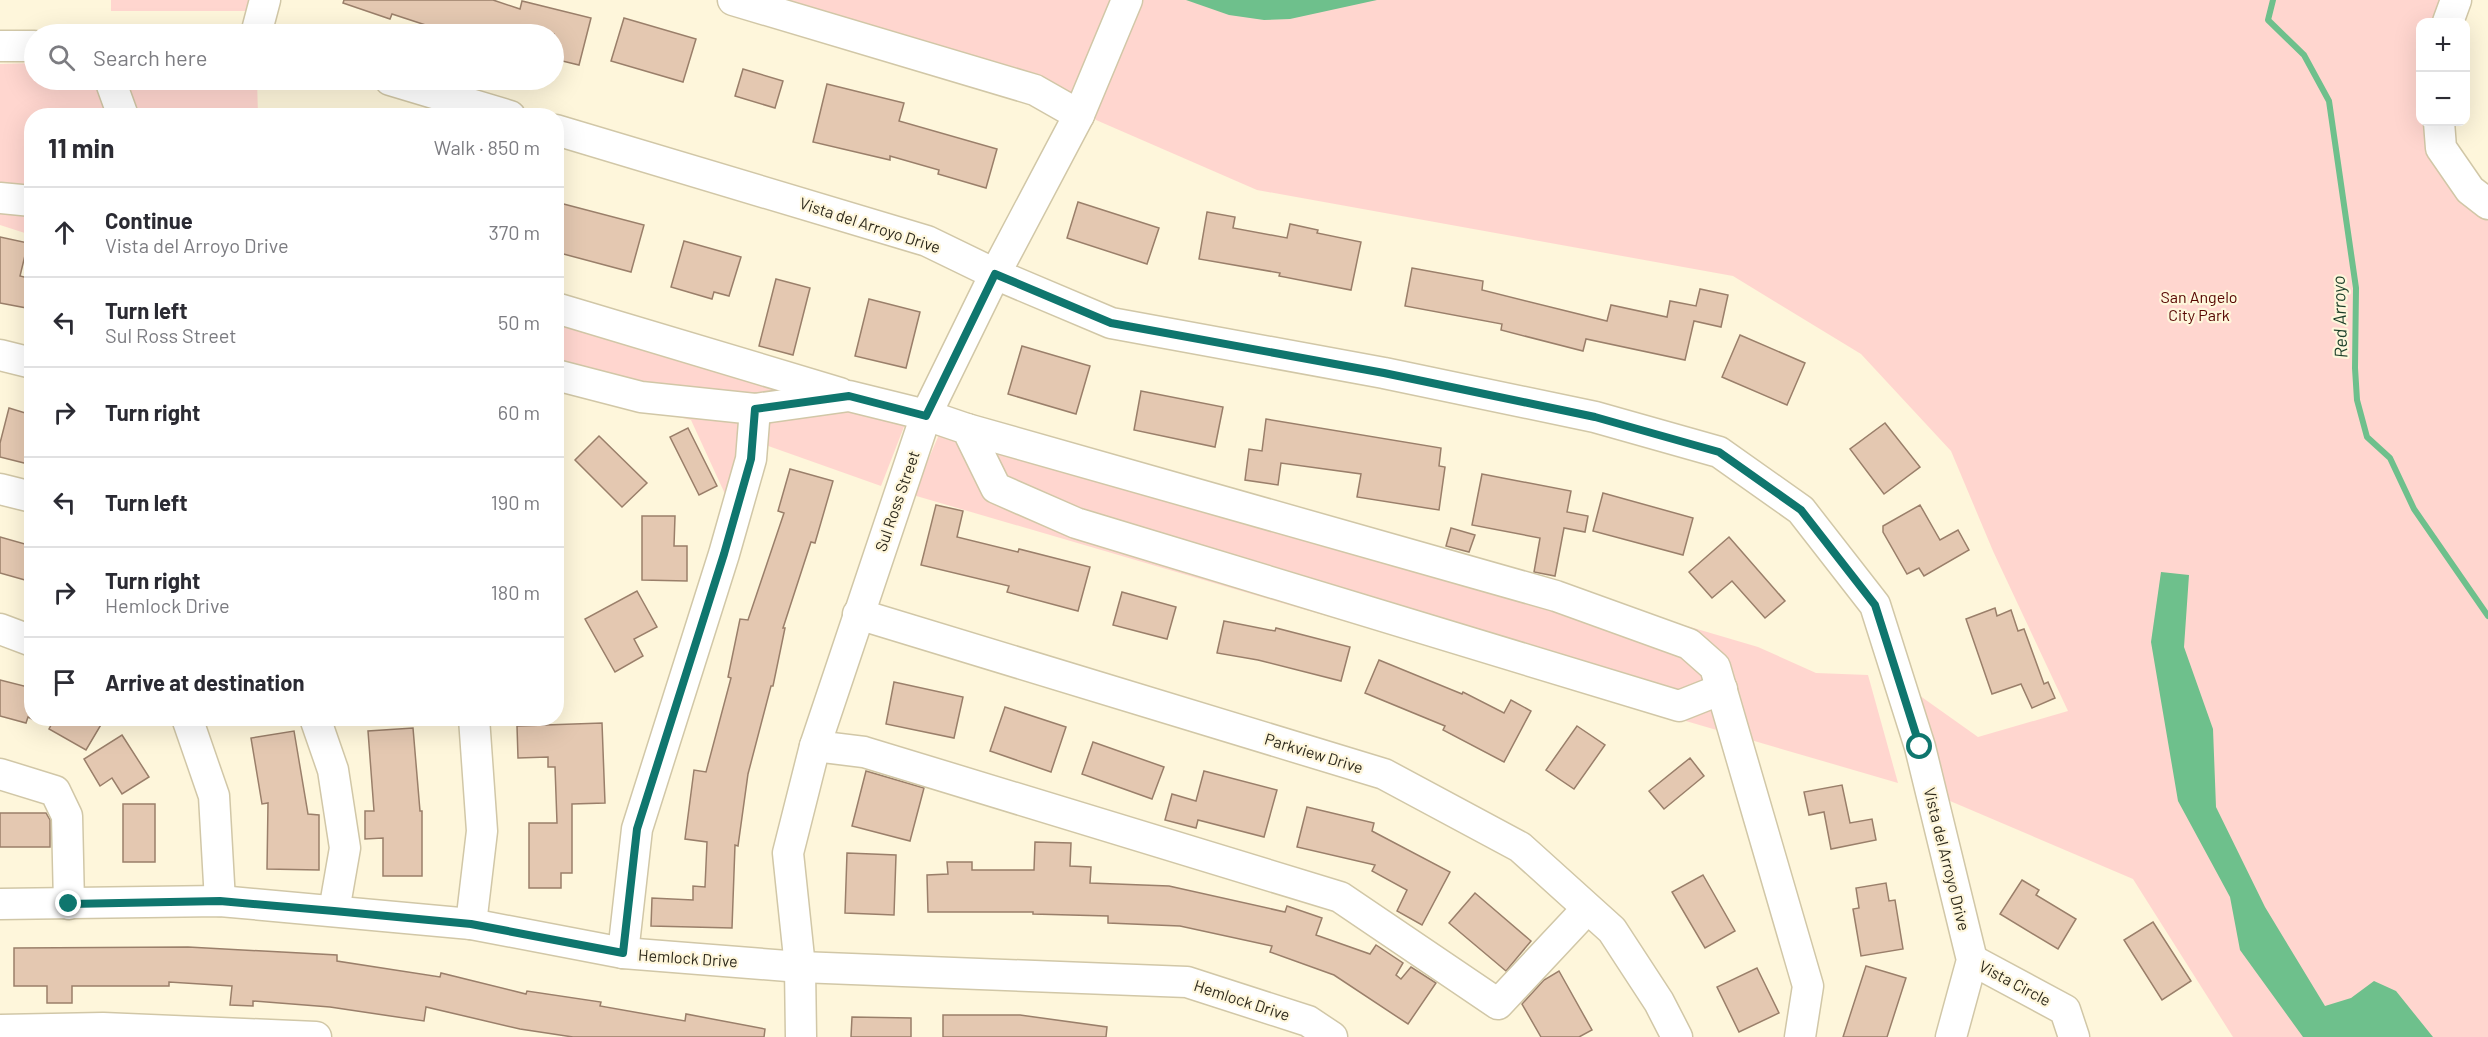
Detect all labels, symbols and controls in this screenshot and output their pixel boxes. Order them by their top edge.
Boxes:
map controls [2416,18,2470,126]
button: + [2416,18,2470,72]
search box [24,24,564,90]
icon: search [45,41,78,74]
text: Search here [93,44,207,70]
button: − [2416,72,2470,126]
text: 11 min [48,132,114,163]
text: Walk · 850 m [434,135,540,159]
street label: Vista del Arroyo Drive [797,193,943,256]
text: Continue [105,207,193,233]
icon: ahead [48,216,81,249]
text: 370 m [488,220,540,244]
text: Vista del Arroyo Drive [105,233,289,257]
water label: Red Arroyo [2327,275,2351,359]
park label: San Angelo City Park [2160,287,2238,324]
text: Turn left [105,297,188,323]
icon: left [48,306,81,339]
text: 50 m [498,310,540,334]
text: Sul Ross Street [105,323,237,347]
icon: right [48,396,81,429]
text: Turn right [105,399,200,425]
text: 60 m [498,400,540,424]
street label: Sul Ross Street [870,448,923,554]
icon: left [48,486,81,519]
text: Turn left [105,489,188,515]
text: 190 m [491,490,540,514]
text: Turn right [105,567,200,593]
icon: right [48,576,81,609]
text: 180 m [491,580,540,604]
text: Hemlock Drive [105,593,230,617]
icon: arrive [48,666,81,699]
text: Arrive at destination [105,669,304,695]
street label: Parkview Drive [1263,729,1366,776]
route start [1906,733,1932,759]
street label: Vista del Arroyo Drive [1920,785,1974,932]
route end [55,890,81,916]
street label: Hemlock Drive [638,945,738,970]
street label: Vista Circle [1976,956,2054,1009]
street label: Hemlock Drive [1192,975,1293,1024]

